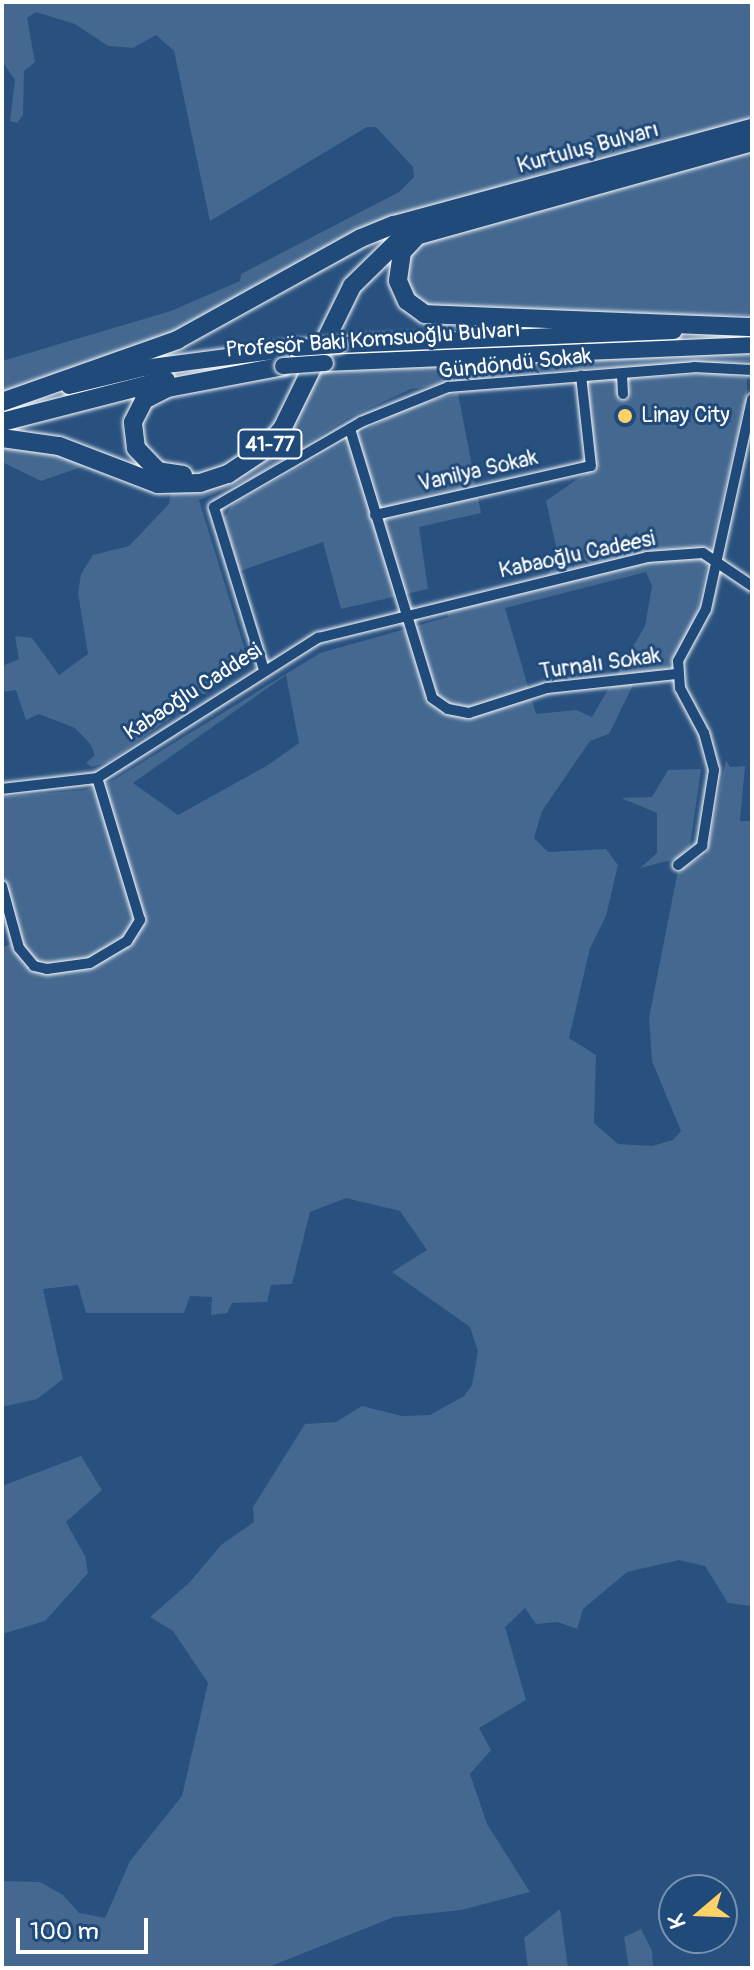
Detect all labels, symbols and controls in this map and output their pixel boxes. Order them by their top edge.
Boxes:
street label: Kurtuluş Bulvarı [514,116,662,180]
street label: Profesör Baki Komsuoğlu Bulvarı [225,317,521,363]
street label: Gündöndü Sokak [437,343,593,385]
place label: Linay City [641,403,730,429]
marker: Linay City [616,407,634,425]
road number: 41-77 [236,428,304,460]
street label: Vanilya Sokak [416,444,540,498]
street label: Kabaoğlu Cadeesi [496,526,658,584]
street label: Kabaoğlu Caddesi [119,638,267,746]
street label: Turnalı Sokak [538,642,662,686]
north arrow [658,1874,738,1954]
scale bar [20,1902,152,1952]
text: K [662,1910,693,1932]
text: 100 m [30,1917,99,1946]

